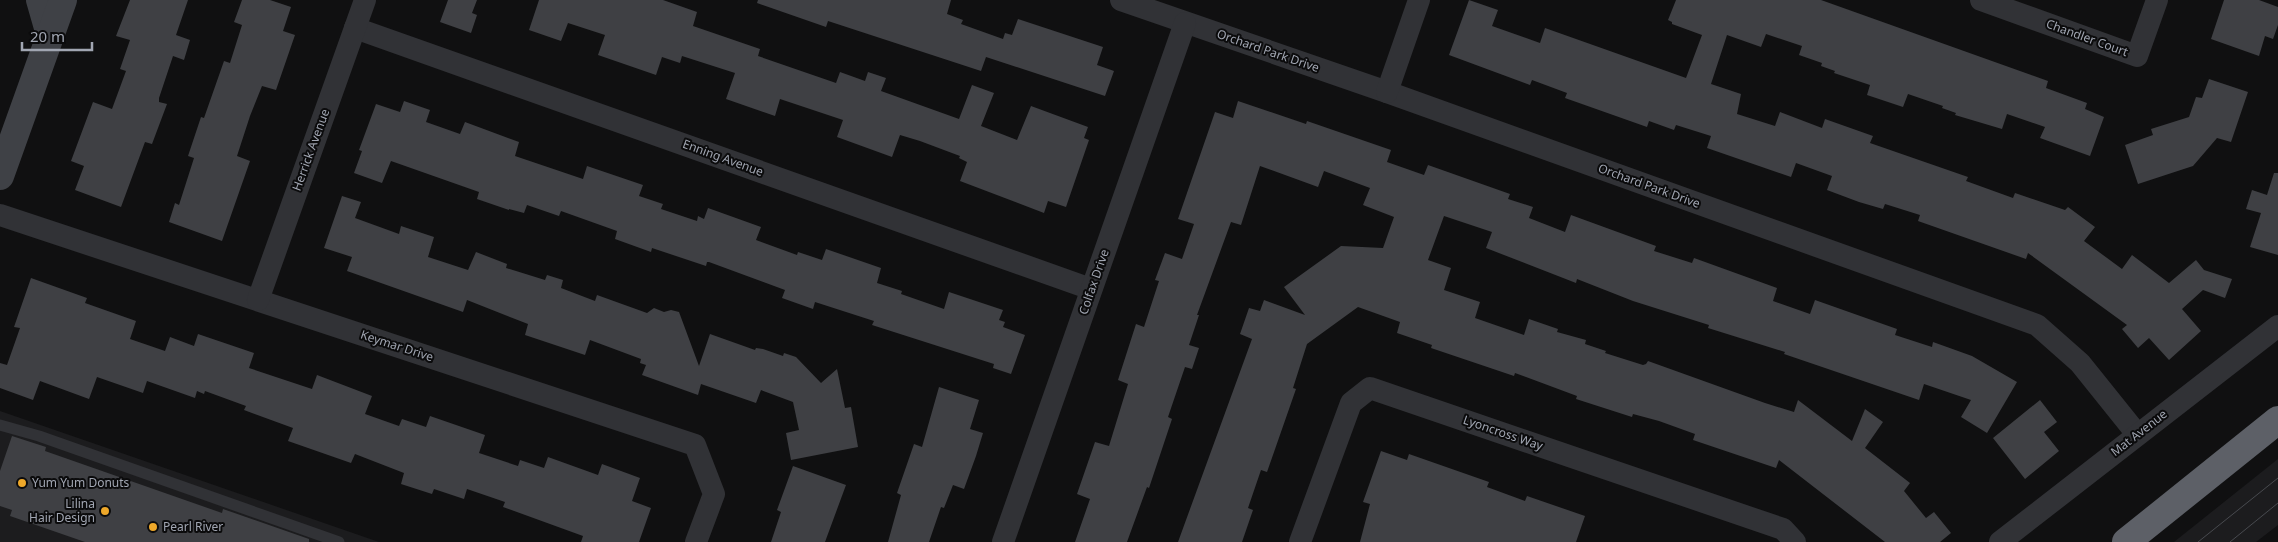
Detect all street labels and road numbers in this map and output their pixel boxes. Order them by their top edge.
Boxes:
street label: Chandler Court [2044,15,2131,60]
street label: Orchard Park Drive [1215,25,1322,76]
street label: Herrick Avenue [288,106,333,193]
street label: Enning Avenue [680,135,766,180]
street label: Orchard Park Drive [1596,159,1703,212]
street label: Colfax Drive [1074,247,1113,317]
street label: Keymar Drive [358,326,436,365]
street label: Mat Avenue [2107,405,2171,460]
street label: Lyoncross Way [1461,411,1546,454]

